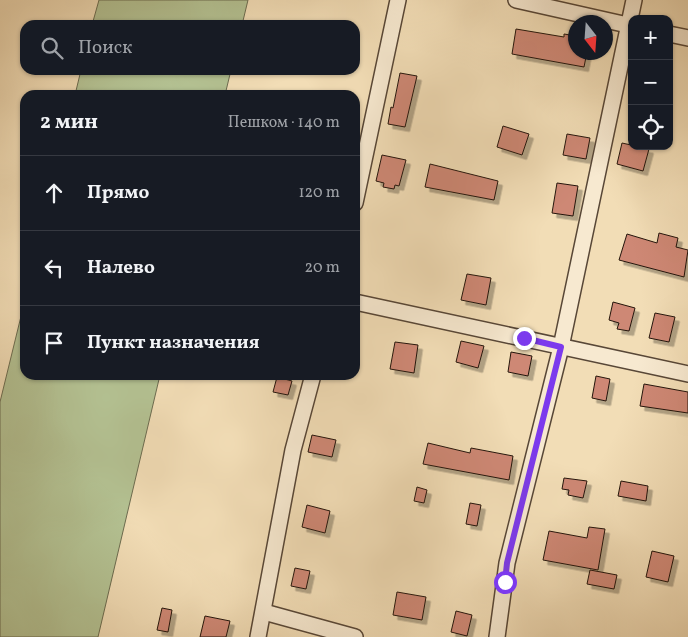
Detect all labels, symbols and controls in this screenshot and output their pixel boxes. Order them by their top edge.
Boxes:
north arrow [568,15,613,60]
map controls [628,15,673,150]
button: + [628,15,673,60]
search box [20,20,360,75]
icon: search [38,34,66,62]
text: Поиск [78,35,132,61]
button: − [628,60,673,105]
button: locate [628,105,673,150]
text: 2 мин [40,108,98,137]
text: Пешком · 140 m [228,112,340,134]
icon: ahead [40,179,68,207]
text: Прямо [87,180,149,206]
text: 120 m [298,182,340,204]
icon: left [40,254,68,282]
text: Налево [87,255,155,281]
text: 20 m [305,257,340,279]
route end [513,327,536,350]
icon: arrive [40,329,68,357]
text: Пункт назначения [87,330,260,356]
route start [494,571,517,594]

